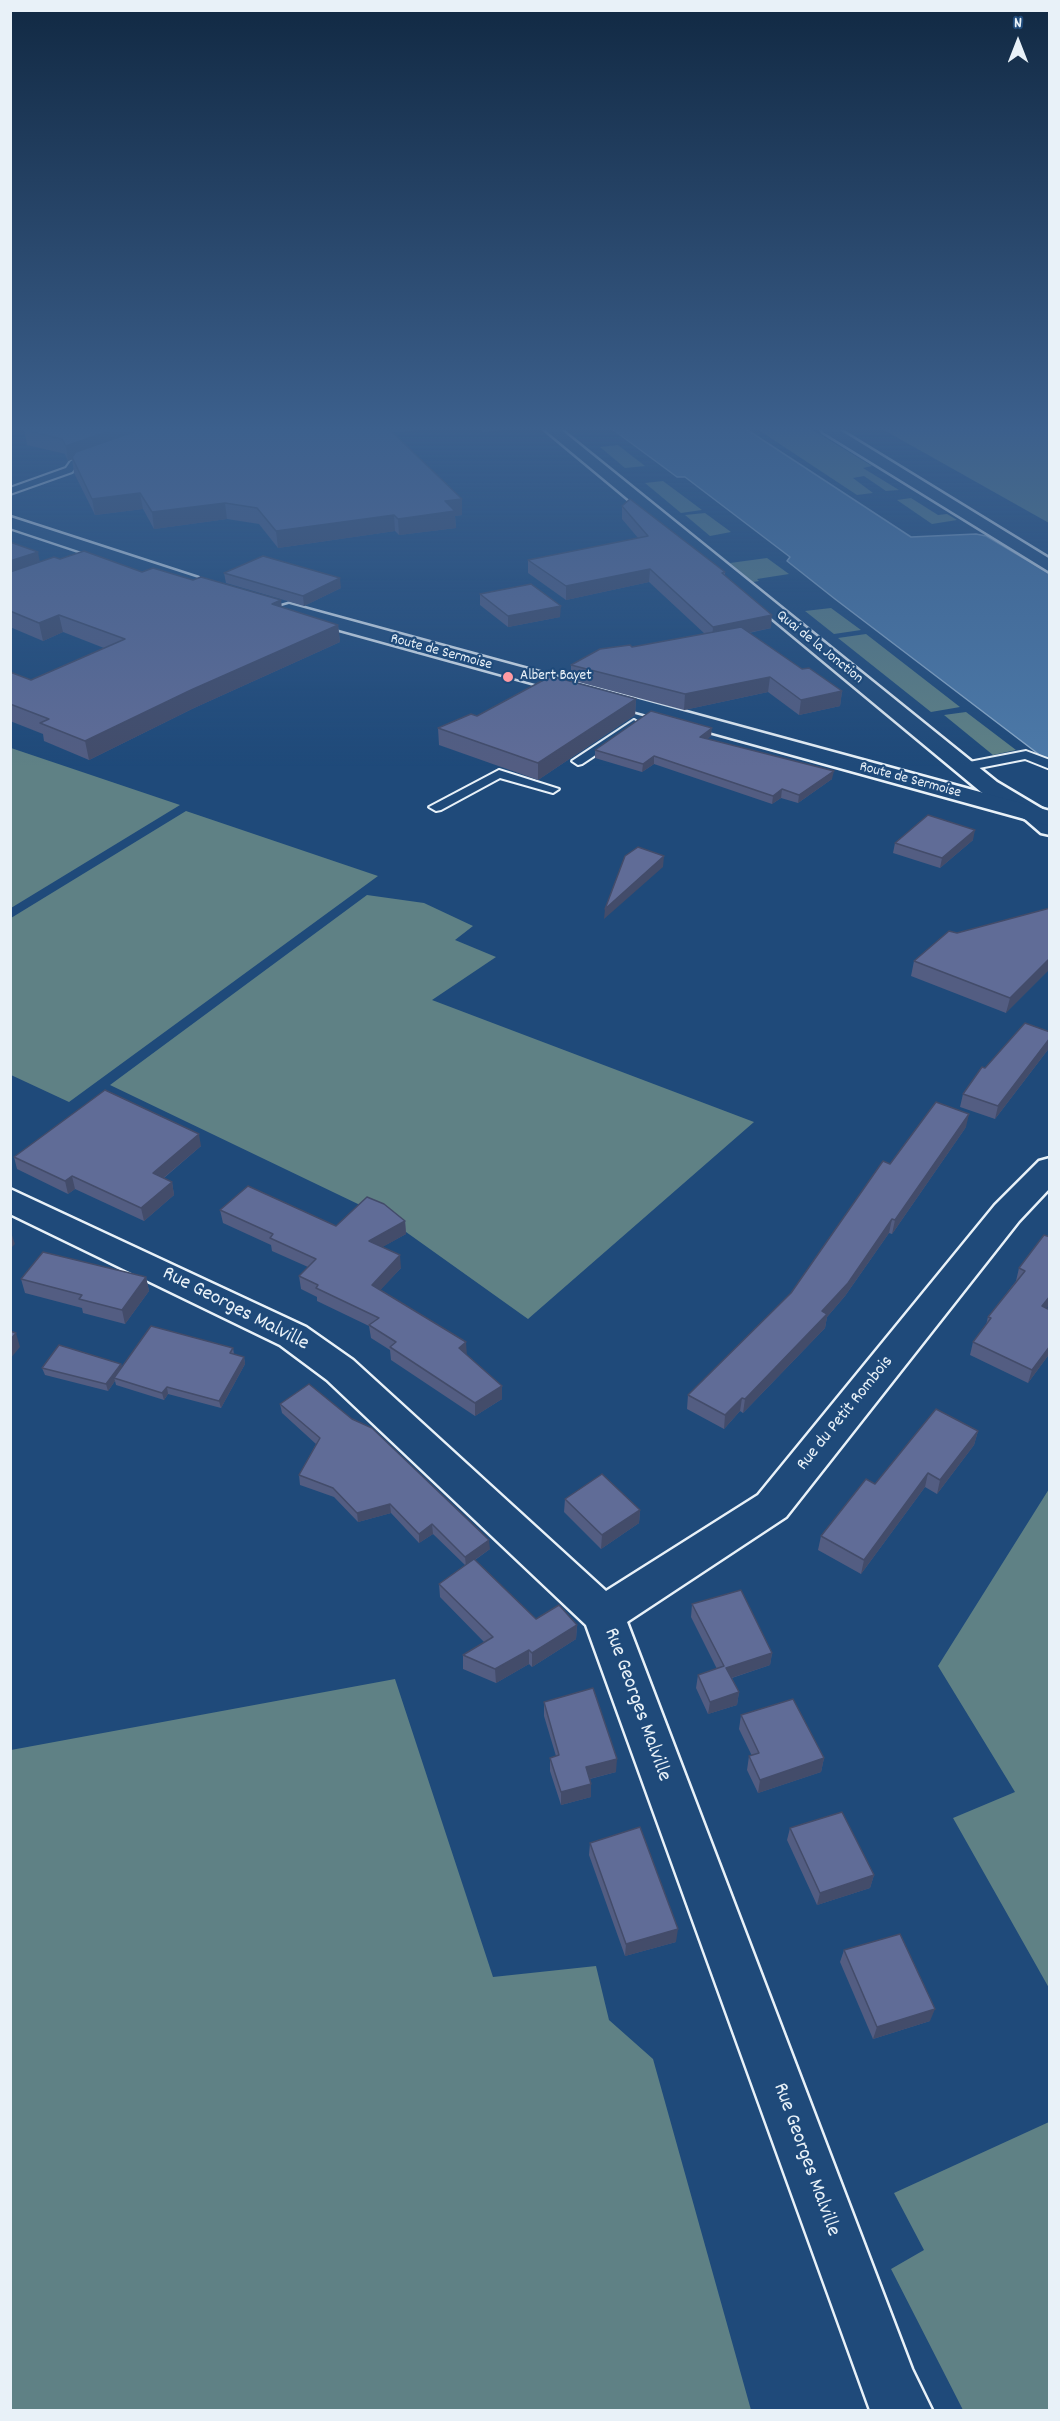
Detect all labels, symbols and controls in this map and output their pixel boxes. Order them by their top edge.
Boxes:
north arrow [988,12,1048,72]
text: N [1014,12,1022,35]
street label: Quai de la Jonction [772,607,866,689]
street label: Route de Sermoise [388,631,494,675]
place label: Albert Bayet [520,668,592,686]
marker: Albert Bayet [501,670,515,684]
street label: Route de Sermoise [857,759,963,803]
street label: Rue Georges Malville [157,1262,313,1358]
street label: Rue du Petit Rombois [793,1352,899,1476]
street label: Rue Georges Malville [597,1625,675,1785]
street label: Rue Georges Malville [766,2080,844,2240]

